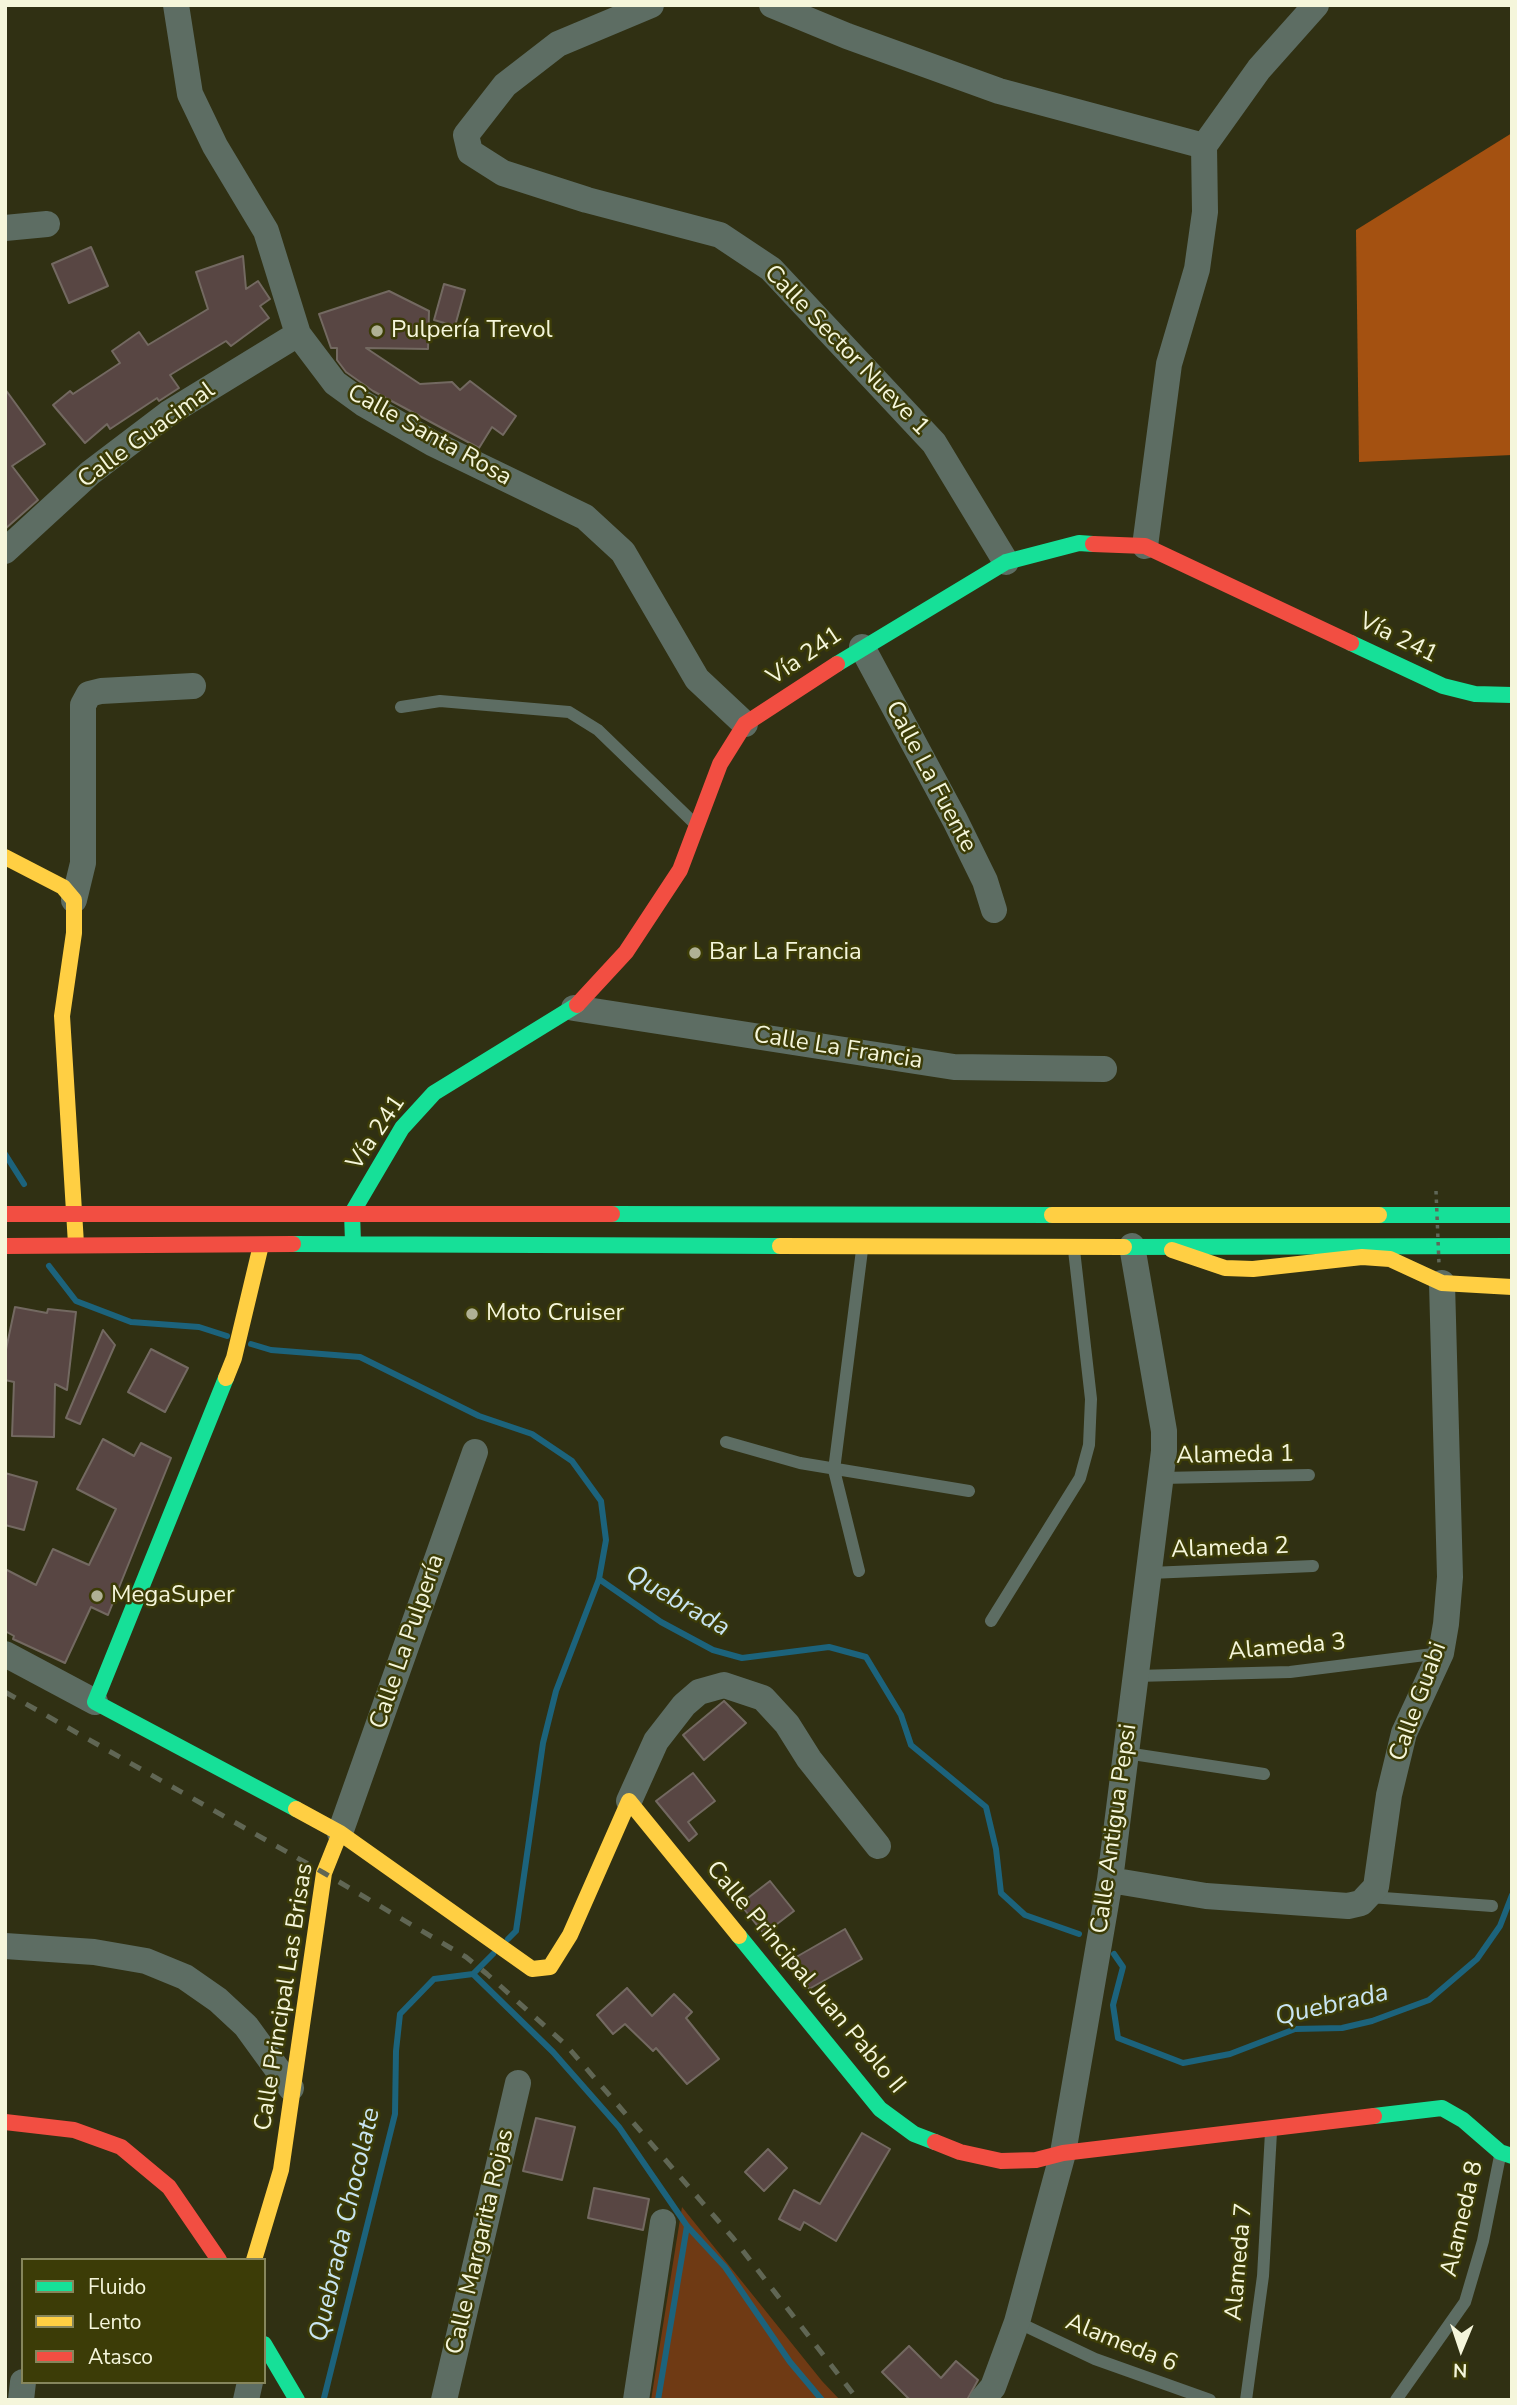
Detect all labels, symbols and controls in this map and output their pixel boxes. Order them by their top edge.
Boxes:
street label: Calle Sector Nueve 1 [757,260,935,442]
place label: Pulpería Trevol [391,317,553,345]
marker: Pulpería Trevol [369,323,385,339]
street label: Calle Guacimal [73,377,221,495]
street label: Calle Santa Rosa [342,379,516,493]
street label: Vía 241 [1354,608,1442,670]
street label: Vía 241 [762,622,848,692]
street label: Calle La Fuente [878,696,982,858]
place label: Bar La Francia [709,939,862,967]
marker: Bar La Francia [687,945,703,961]
street label: Calle La Francia [752,1021,924,1077]
street label: Vía 241 [342,1090,412,1176]
place label: Moto Cruiser [486,1300,624,1328]
marker: Moto Cruiser [464,1306,480,1322]
street label: Alameda 1 [1176,1441,1294,1471]
street label: Alameda 2 [1171,1533,1289,1565]
street label: Calle La Pulpería [365,1551,451,1733]
water label: Quebrada [619,1560,735,1644]
place label: MegaSuper [111,1582,235,1610]
marker: MegaSuper [89,1588,105,1604]
street label: Alameda 3 [1227,1629,1347,1667]
street label: Calle Guabi [1384,1638,1454,1766]
street label: Calle Antigua Pepsi [1086,1722,1144,1936]
street label: Calle Principal Juan Pablo II [699,1856,911,2100]
street label: Calle Principal Las Brisas [250,1861,320,2133]
water label: Quebrada [1272,1978,1392,2034]
water label: Quebrada Chocolate [304,2105,388,2345]
street label: Calle Margarita Rojas [441,2126,521,2358]
street label: Alameda 8 [1436,2158,1490,2280]
street label: Alameda 7 [1221,2202,1259,2322]
legend [21,2258,266,2384]
text: Fluido [88,2273,146,2301]
text: Lento [88,2308,141,2336]
street label: Alameda 6 [1061,2309,1181,2379]
north arrow [1426,2314,1496,2384]
text: Atasco [88,2343,153,2371]
text: N [1453,2357,1468,2383]

